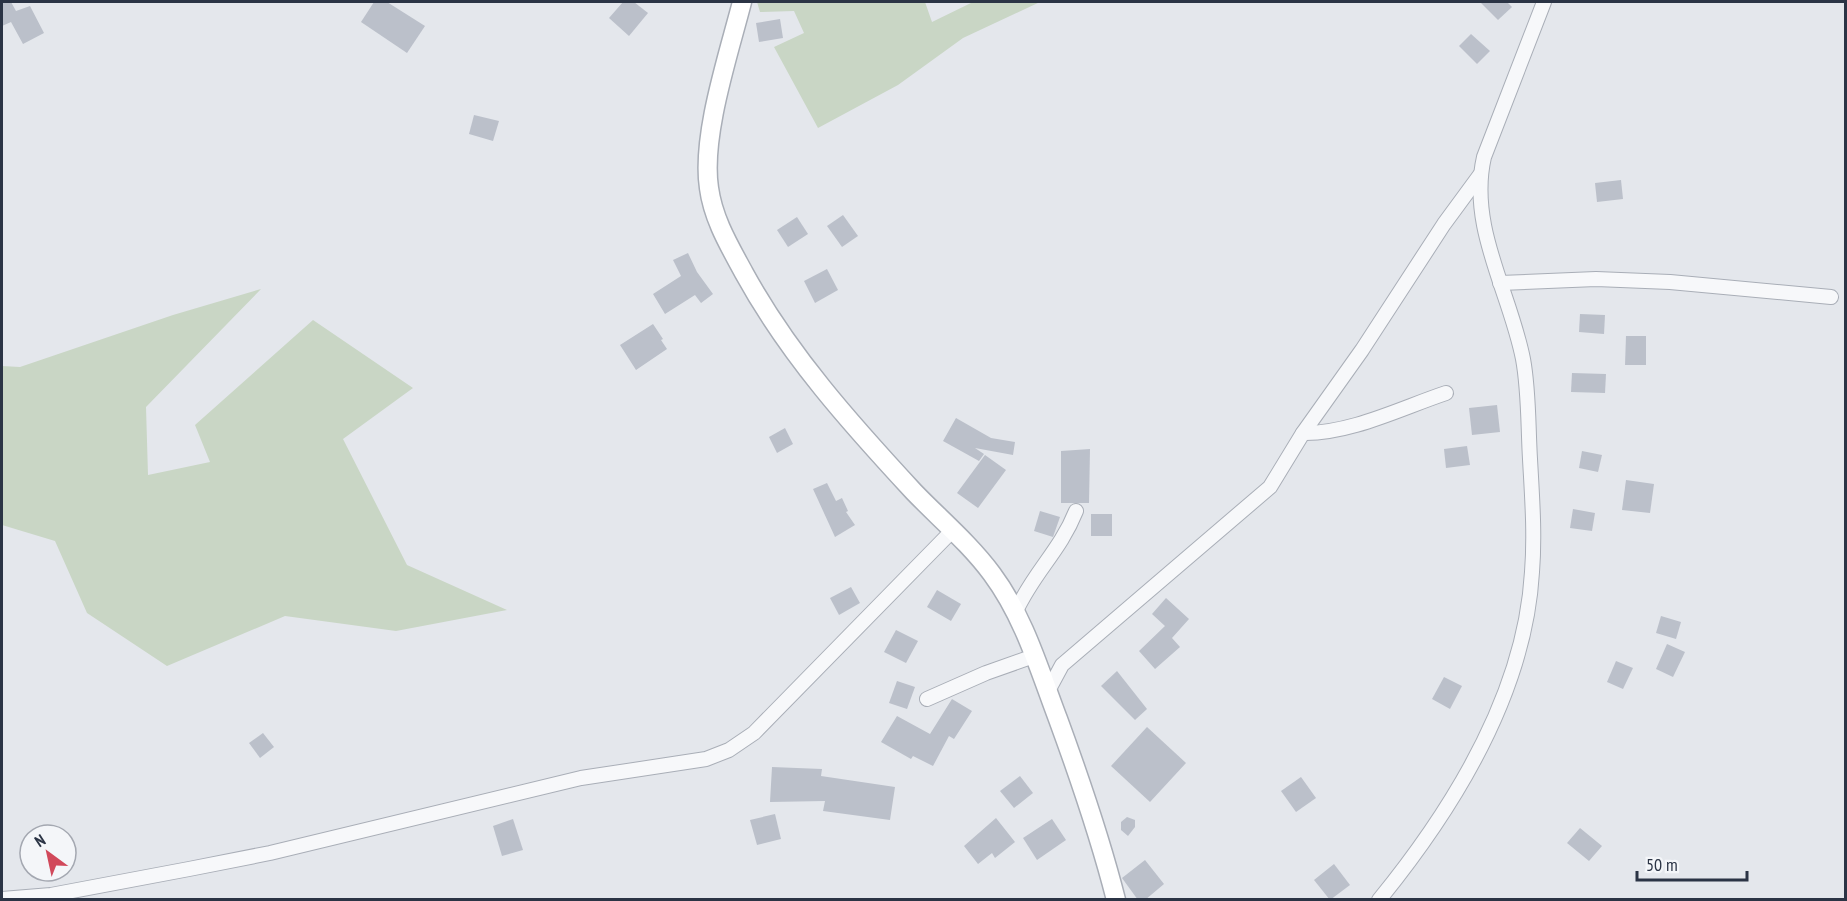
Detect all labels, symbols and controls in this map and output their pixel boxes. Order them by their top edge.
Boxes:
north arrow [18,823,78,883]
text: N [31,830,49,851]
scale bar [1637,844,1746,882]
text: 50 m [1646,853,1678,876]

